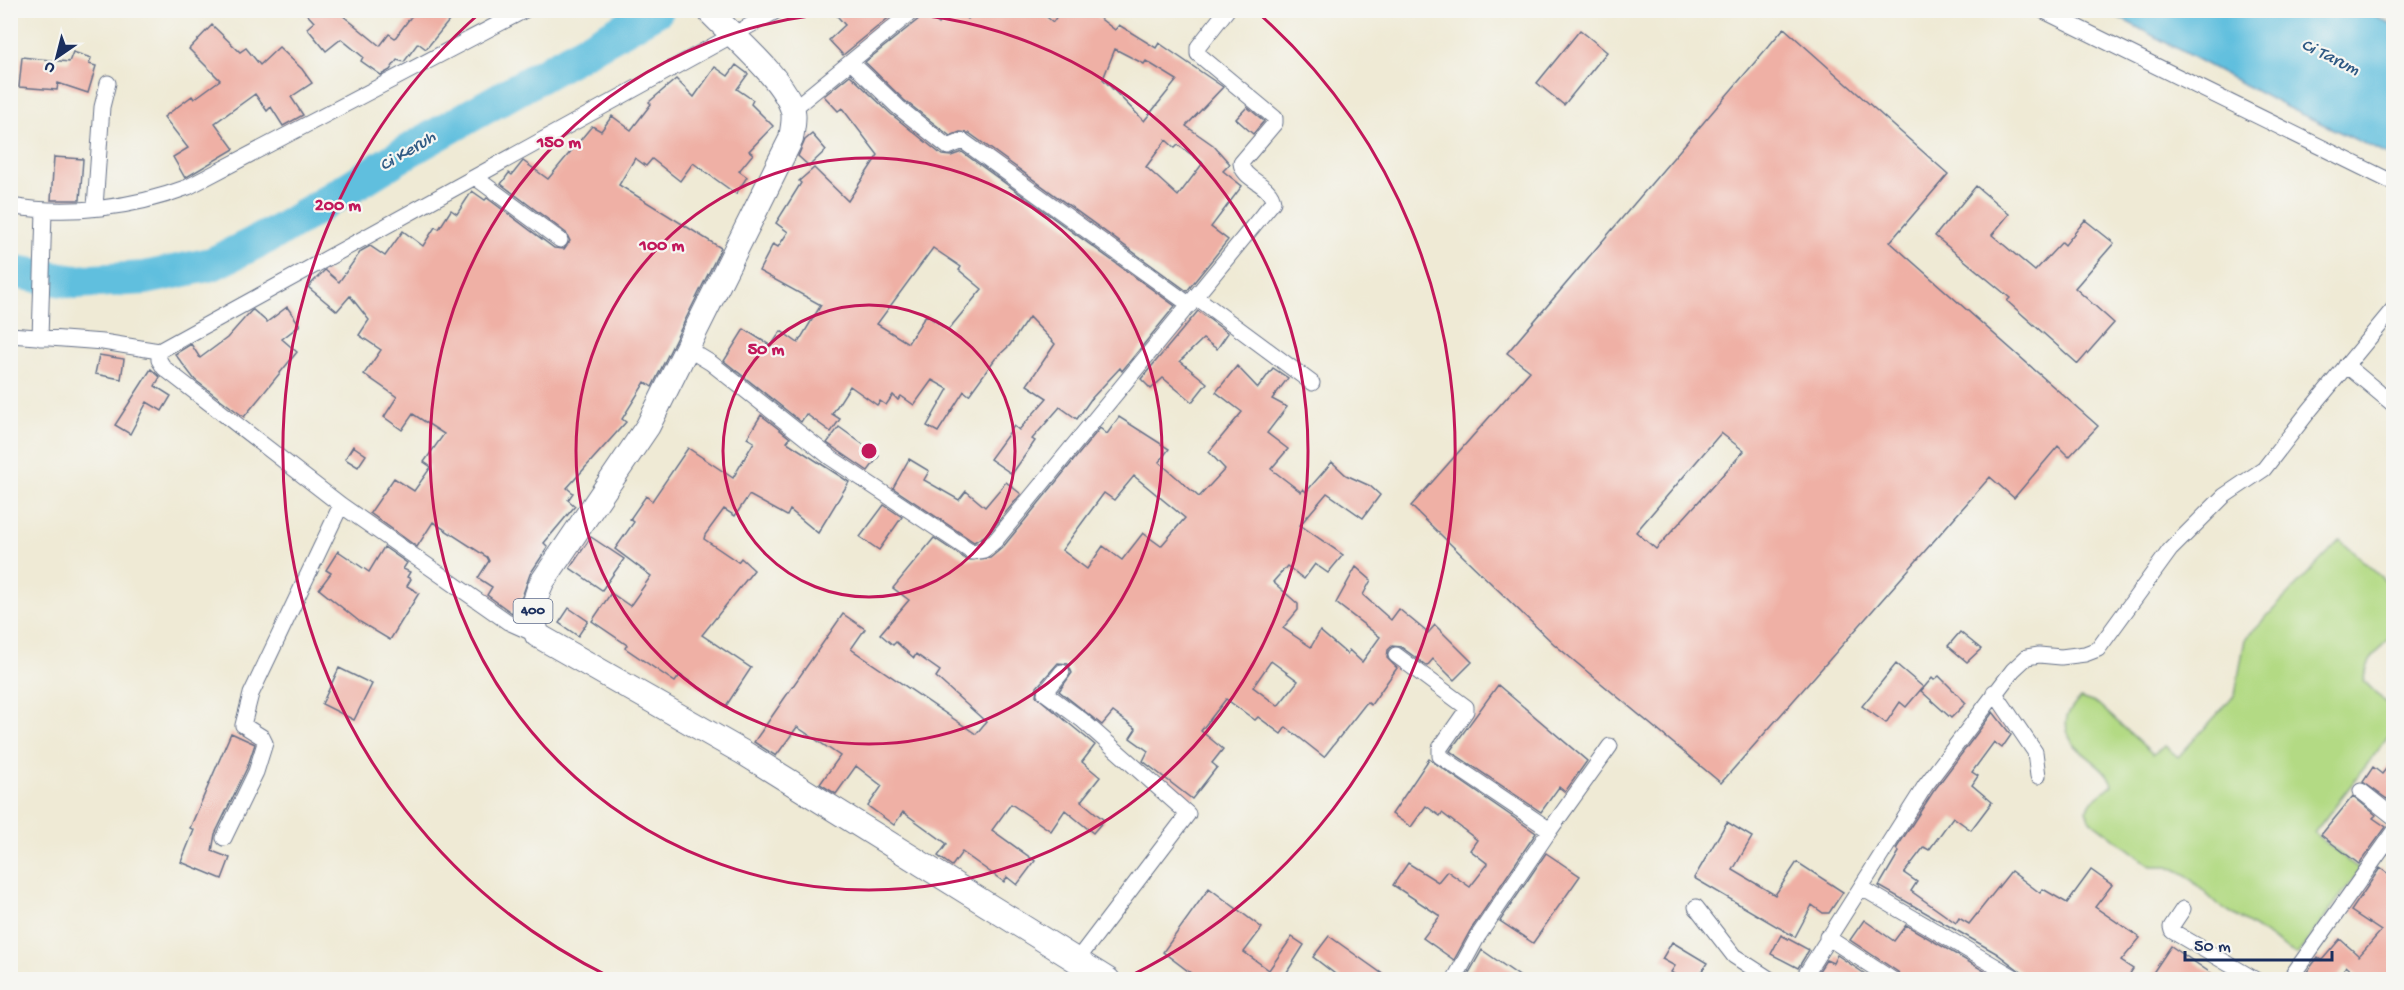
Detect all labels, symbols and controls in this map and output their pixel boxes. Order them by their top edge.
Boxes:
north arrow [27,27,87,87]
water label: Ci Tarum [2297,35,2363,81]
text: U [41,56,60,77]
water label: Ci Keruh [376,127,440,177]
text: 150 m [536,133,581,154]
text: 200 m [315,196,361,217]
text: 100 m [639,236,685,257]
text: 50 m [748,340,785,361]
centre of rings [859,441,879,461]
road number: 400 [514,599,552,623]
scale bar [2185,924,2332,962]
text: 50 m [2194,937,2231,958]

